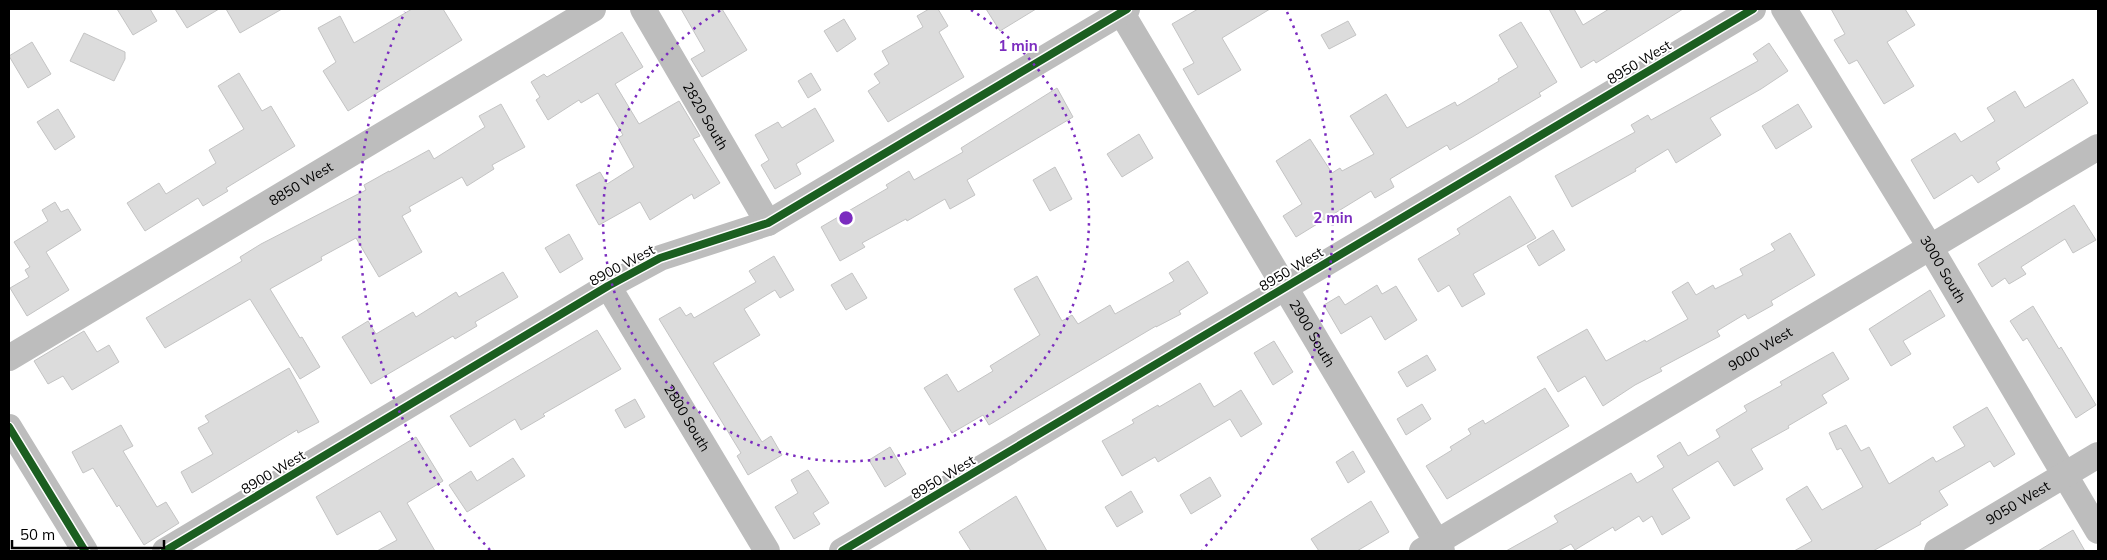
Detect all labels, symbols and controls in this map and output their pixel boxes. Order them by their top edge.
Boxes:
text: 1 min [998,36,1038,55]
street label: 8950 West [1604,36,1674,88]
street label: 2820 South [679,79,732,153]
street label: 8850 West [266,157,336,210]
text: 2 min [1313,208,1353,227]
centre of rings [837,209,855,227]
street label: 3000 South [1916,232,1970,306]
street label: 8900 West [586,240,658,290]
street label: 8950 West [1256,243,1326,295]
street label: 2900 South [1285,296,1339,370]
street label: 9000 West [1725,323,1796,375]
street label: 2800 South [660,381,714,455]
street label: 8900 West [238,446,308,498]
street label: 8950 West [908,451,978,503]
street label: 9050 West [1982,477,2053,529]
scale bar [12,518,165,550]
text: 50 m [20,525,55,544]

